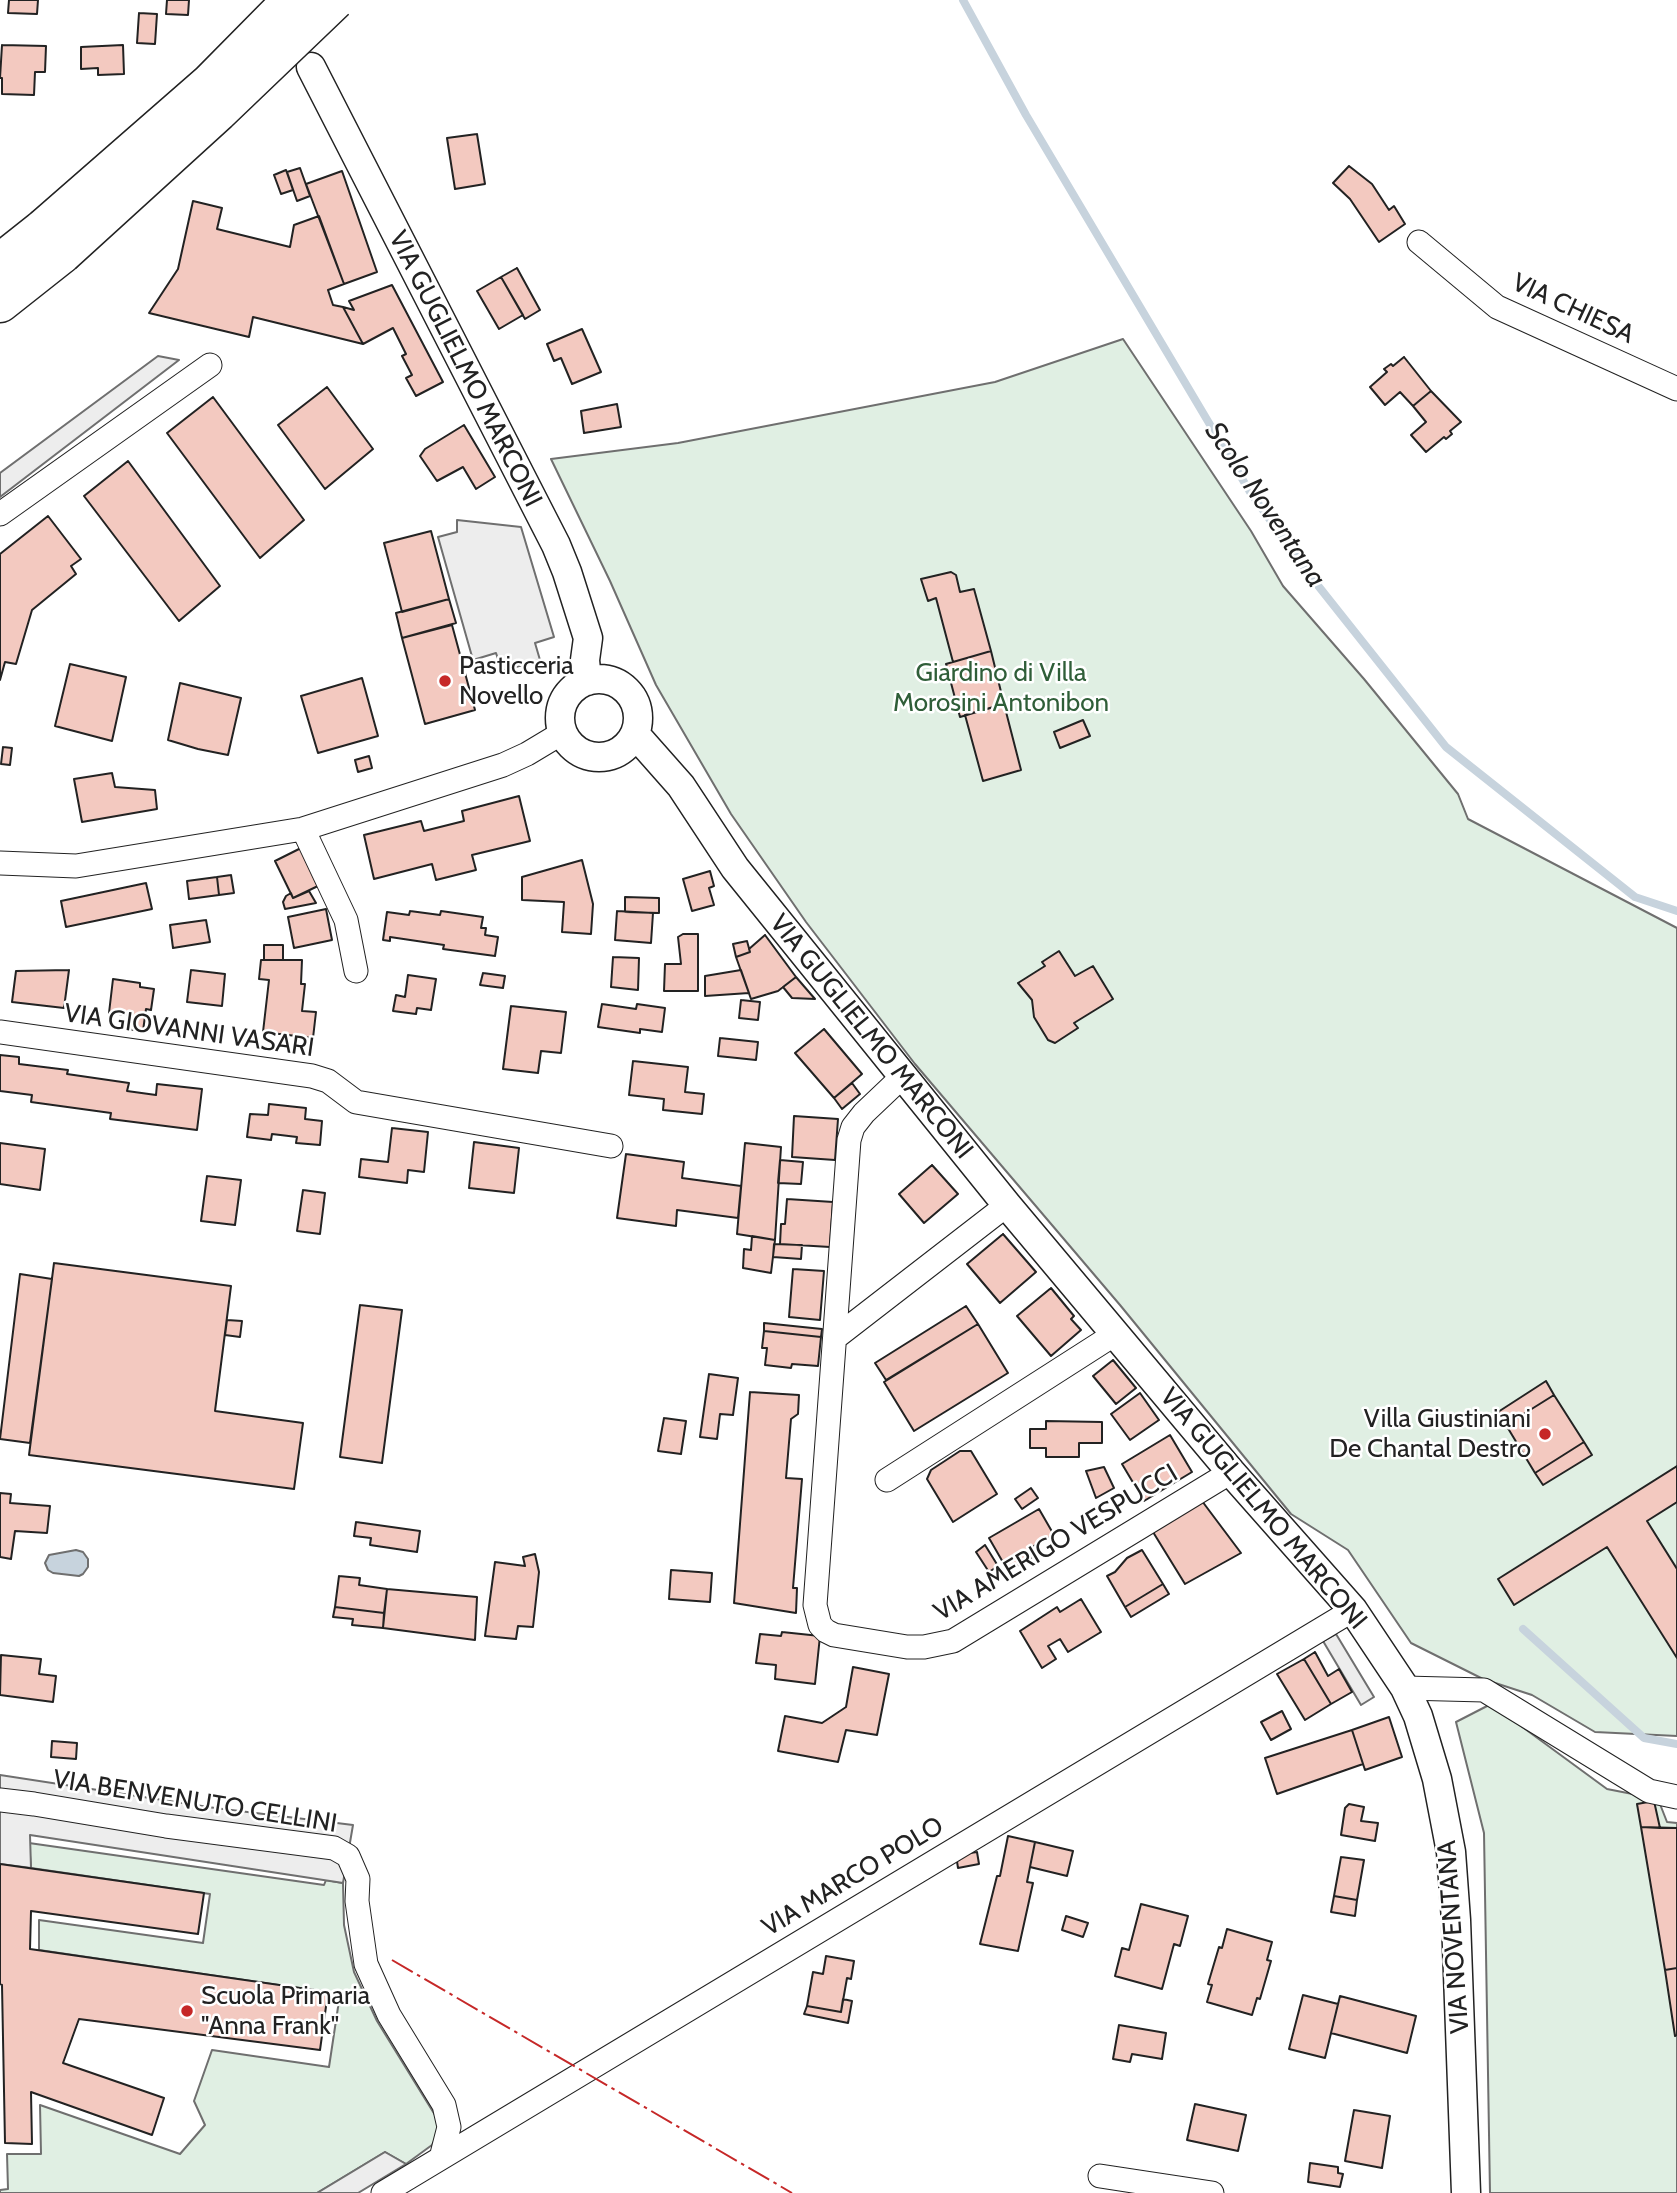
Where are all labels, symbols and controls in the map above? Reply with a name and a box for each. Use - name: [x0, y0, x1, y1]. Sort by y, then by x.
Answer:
- street label: VIA GUGLIELMO MARCONI: [382, 226, 548, 512]
- street label: VIA CHIESA: [1507, 267, 1639, 351]
- water label: Scolo Noventana: [1197, 416, 1333, 594]
- place label: Pasticceria Novello: [459, 650, 574, 712]
- park label: Giardino di Villa Morosini Antonibon: [893, 657, 1109, 718]
- marker: Pasticceria Novello: [437, 673, 453, 689]
- street label: VIA GUGLIELMO MARCONI: [763, 908, 979, 1166]
- street label: VIA GIOVANNI VASARI: [62, 998, 316, 1064]
- street label: VIA GUGLIELMO MARCONI: [1153, 1382, 1373, 1636]
- place label: Villa Giustiniani De Chantal Destro: [1329, 1403, 1531, 1464]
- marker: Villa Giustiniani De Chantal Destro: [1537, 1426, 1553, 1442]
- street label: VIA AMERIGO VESPUCCI: [928, 1458, 1184, 1628]
- street label: VIA BENVENUTO CELLINI: [51, 1764, 339, 1840]
- street label: VIA MARCO POLO: [757, 1811, 949, 1943]
- street label: VIA NOVENTANA: [1432, 1839, 1476, 2035]
- place label: Scuola Primaria "Anna Frank": [201, 1980, 370, 2042]
- marker: Scuola Primaria "Anna Frank": [179, 2003, 195, 2019]

